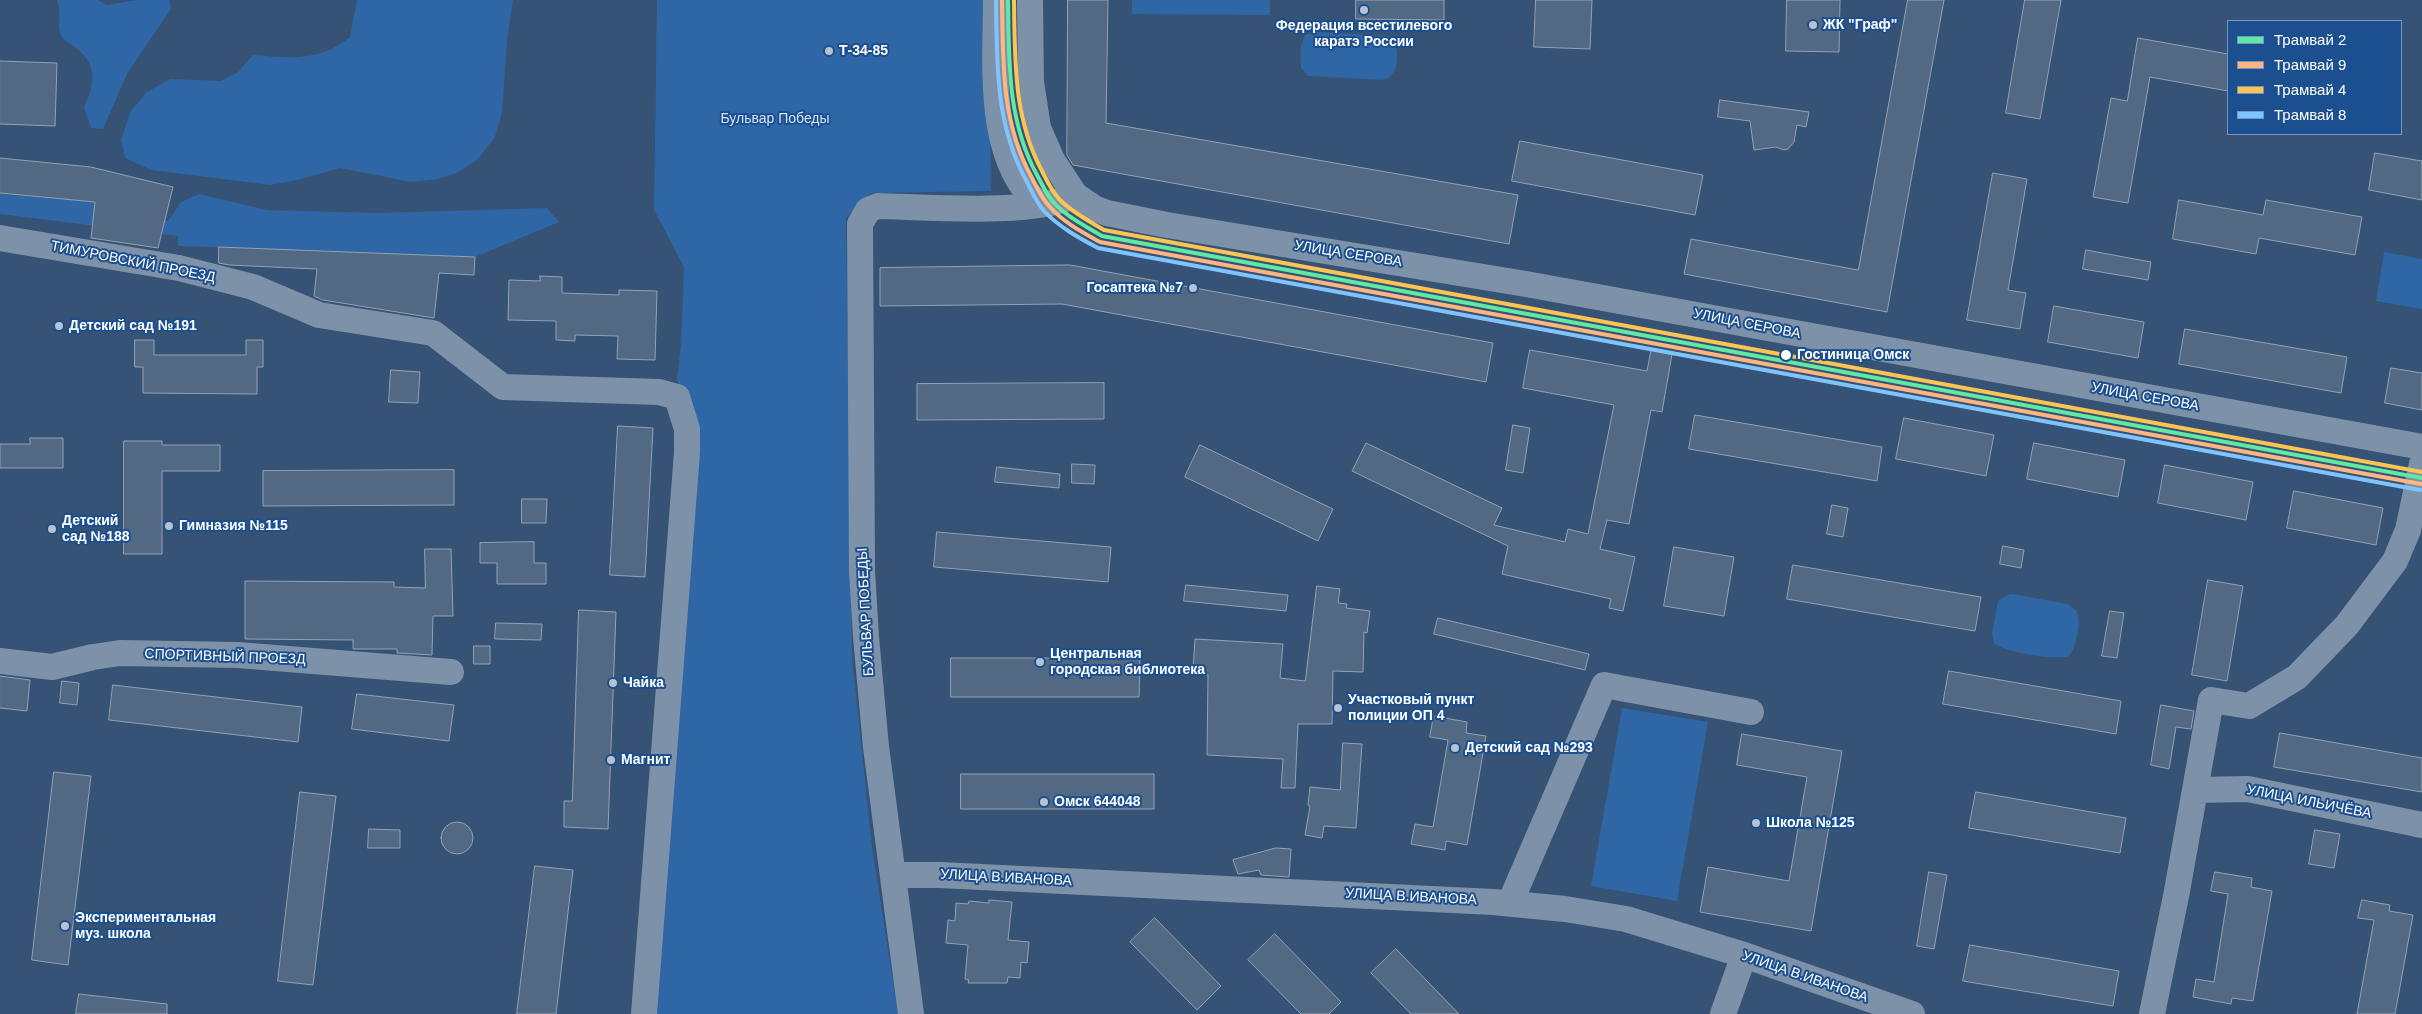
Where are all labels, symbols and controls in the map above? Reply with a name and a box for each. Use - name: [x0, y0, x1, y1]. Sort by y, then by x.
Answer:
- marker: Федерация всестилевого каратэ России: [1358, 4, 1370, 16]
- place label: ЖК "Граф": [1823, 17, 1897, 33]
- place label: Федерация всестилевого каратэ России: [1276, 18, 1452, 50]
- marker: ЖК "Граф": [1807, 19, 1819, 31]
- legend: [2227, 20, 2402, 135]
- text: Трамвай 2: [2274, 31, 2346, 48]
- place label: Т-34-85: [839, 43, 888, 59]
- marker: Т-34-85: [823, 45, 835, 57]
- text: Трамвай 9: [2274, 56, 2346, 73]
- text: Трамвай 4: [2274, 81, 2346, 98]
- text: Трамвай 8: [2274, 106, 2346, 123]
- park label: Бульвар Победы: [720, 111, 830, 127]
- street label: УЛИЦА СЕРОВА: [1293, 237, 1403, 271]
- street label: ТИМУРОВСКИЙ ПРОЕЗД: [49, 238, 217, 286]
- place label: Госаптека №7: [1086, 280, 1183, 296]
- marker: Госаптека №7: [1187, 282, 1199, 294]
- street label: УЛИЦА СЕРОВА: [1692, 305, 1802, 343]
- place label: Детский сад №191: [69, 318, 197, 334]
- marker: Детский сад №191: [53, 320, 65, 332]
- place label: Гостиница Омск: [1797, 347, 1909, 363]
- marker: Гостиница Омск: [1779, 348, 1793, 362]
- street label: УЛИЦА СЕРОВА: [2090, 379, 2200, 415]
- place label: Детский сад №188: [62, 513, 129, 546]
- place label: Гимназия №115: [179, 518, 288, 534]
- marker: Гимназия №115: [163, 520, 175, 532]
- marker: Детский сад №188: [46, 523, 58, 535]
- street label: БУЛЬВАР ПОБЕДЫ: [854, 547, 878, 677]
- street label: СПОРТИВНЫЙ ПРОЕЗД: [144, 646, 306, 668]
- place label: Центральная городская библиотека: [1050, 646, 1205, 679]
- marker: Центральная городская библиотека: [1034, 656, 1046, 668]
- place label: Чайка: [623, 675, 664, 691]
- marker: Чайка: [607, 677, 619, 689]
- place label: Участковый пункт полиции ОП 4: [1348, 692, 1474, 724]
- marker: Участковый пункт полиции ОП 4: [1332, 702, 1344, 714]
- place label: Детский сад №293: [1465, 740, 1593, 756]
- marker: Детский сад №293: [1449, 742, 1461, 754]
- place label: Магнит: [621, 752, 670, 768]
- marker: Магнит: [605, 754, 617, 766]
- street label: УЛИЦА ИЛЬИЧЁВА: [2245, 782, 2373, 822]
- place label: Омск 644048: [1054, 794, 1140, 810]
- marker: Омск 644048: [1038, 796, 1050, 808]
- place label: Школа №125: [1766, 815, 1855, 831]
- marker: Школа №125: [1750, 817, 1762, 829]
- street label: УЛИЦА В.ИВАНОВА: [940, 866, 1072, 890]
- street label: УЛИЦА В.ИВАНОВА: [1345, 885, 1477, 909]
- place label: Экспериментальная муз. школа: [75, 910, 216, 942]
- marker: Экспериментальная муз. школа: [59, 920, 71, 932]
- street label: УЛИЦА В.ИВАНОВА: [1740, 948, 1870, 1006]

